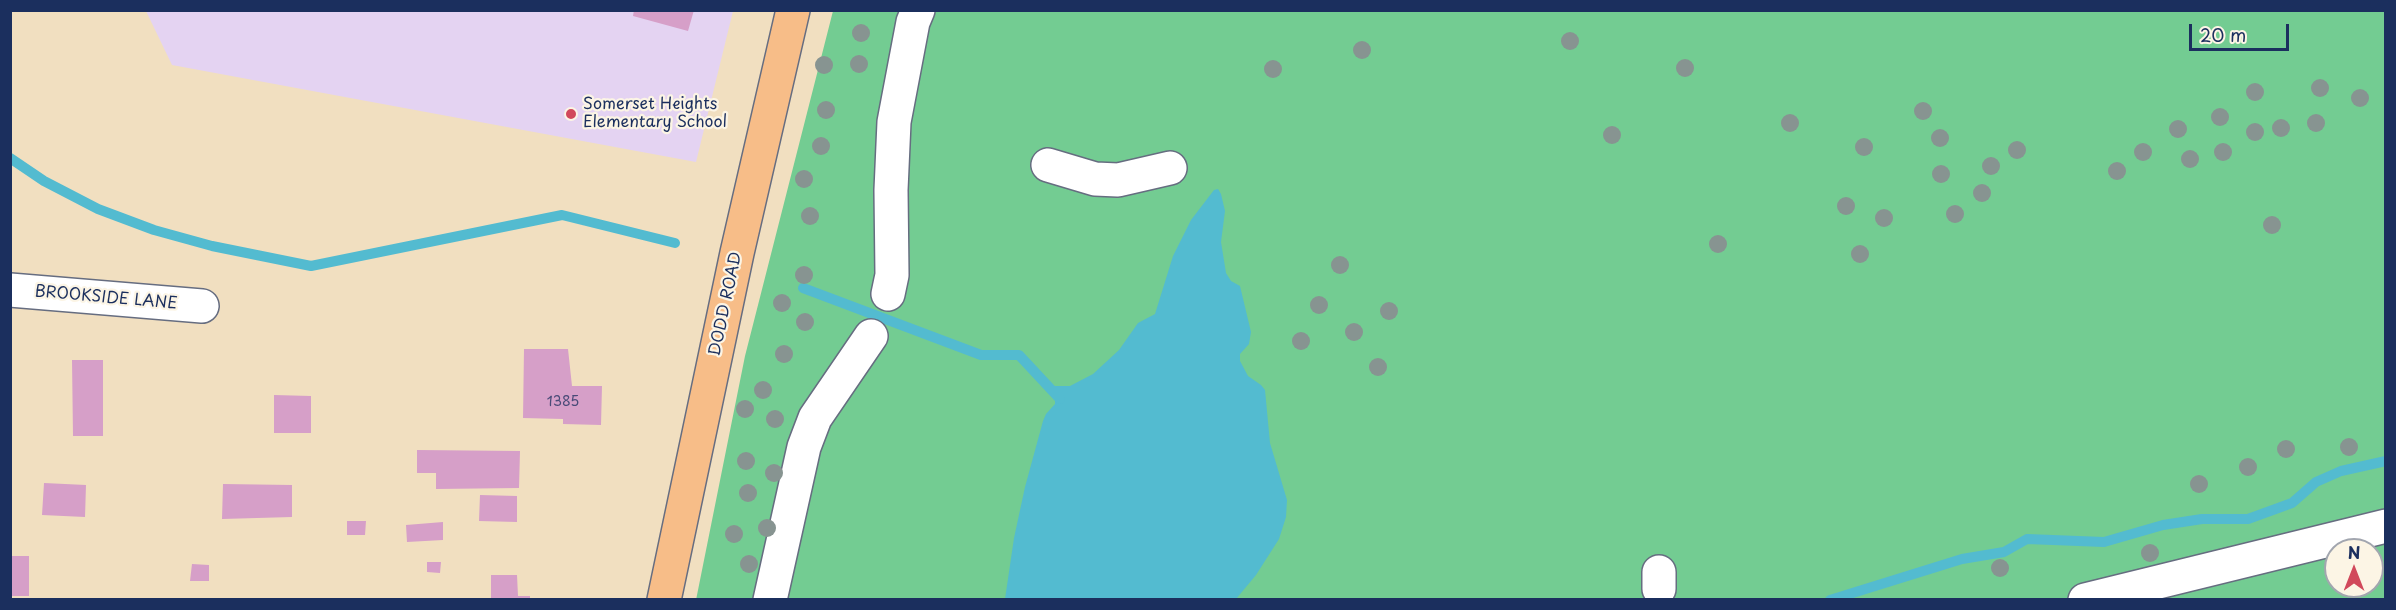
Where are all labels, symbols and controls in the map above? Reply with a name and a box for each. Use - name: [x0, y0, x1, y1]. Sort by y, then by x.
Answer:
- scale bar: [2192, 12, 2292, 50]
- text: 20 m: [2200, 21, 2246, 48]
- place label: Somerset Heights Elementary School: [583, 95, 727, 133]
- marker: Somerset Heights Elementary School: [564, 107, 578, 121]
- street label: DODD ROAD: [706, 250, 746, 358]
- street label: BROOKSIDE LANE: [34, 282, 178, 314]
- house number: 1385: [547, 394, 579, 410]
- north arrow: [2324, 538, 2384, 598]
- text: N: [2348, 540, 2360, 564]

